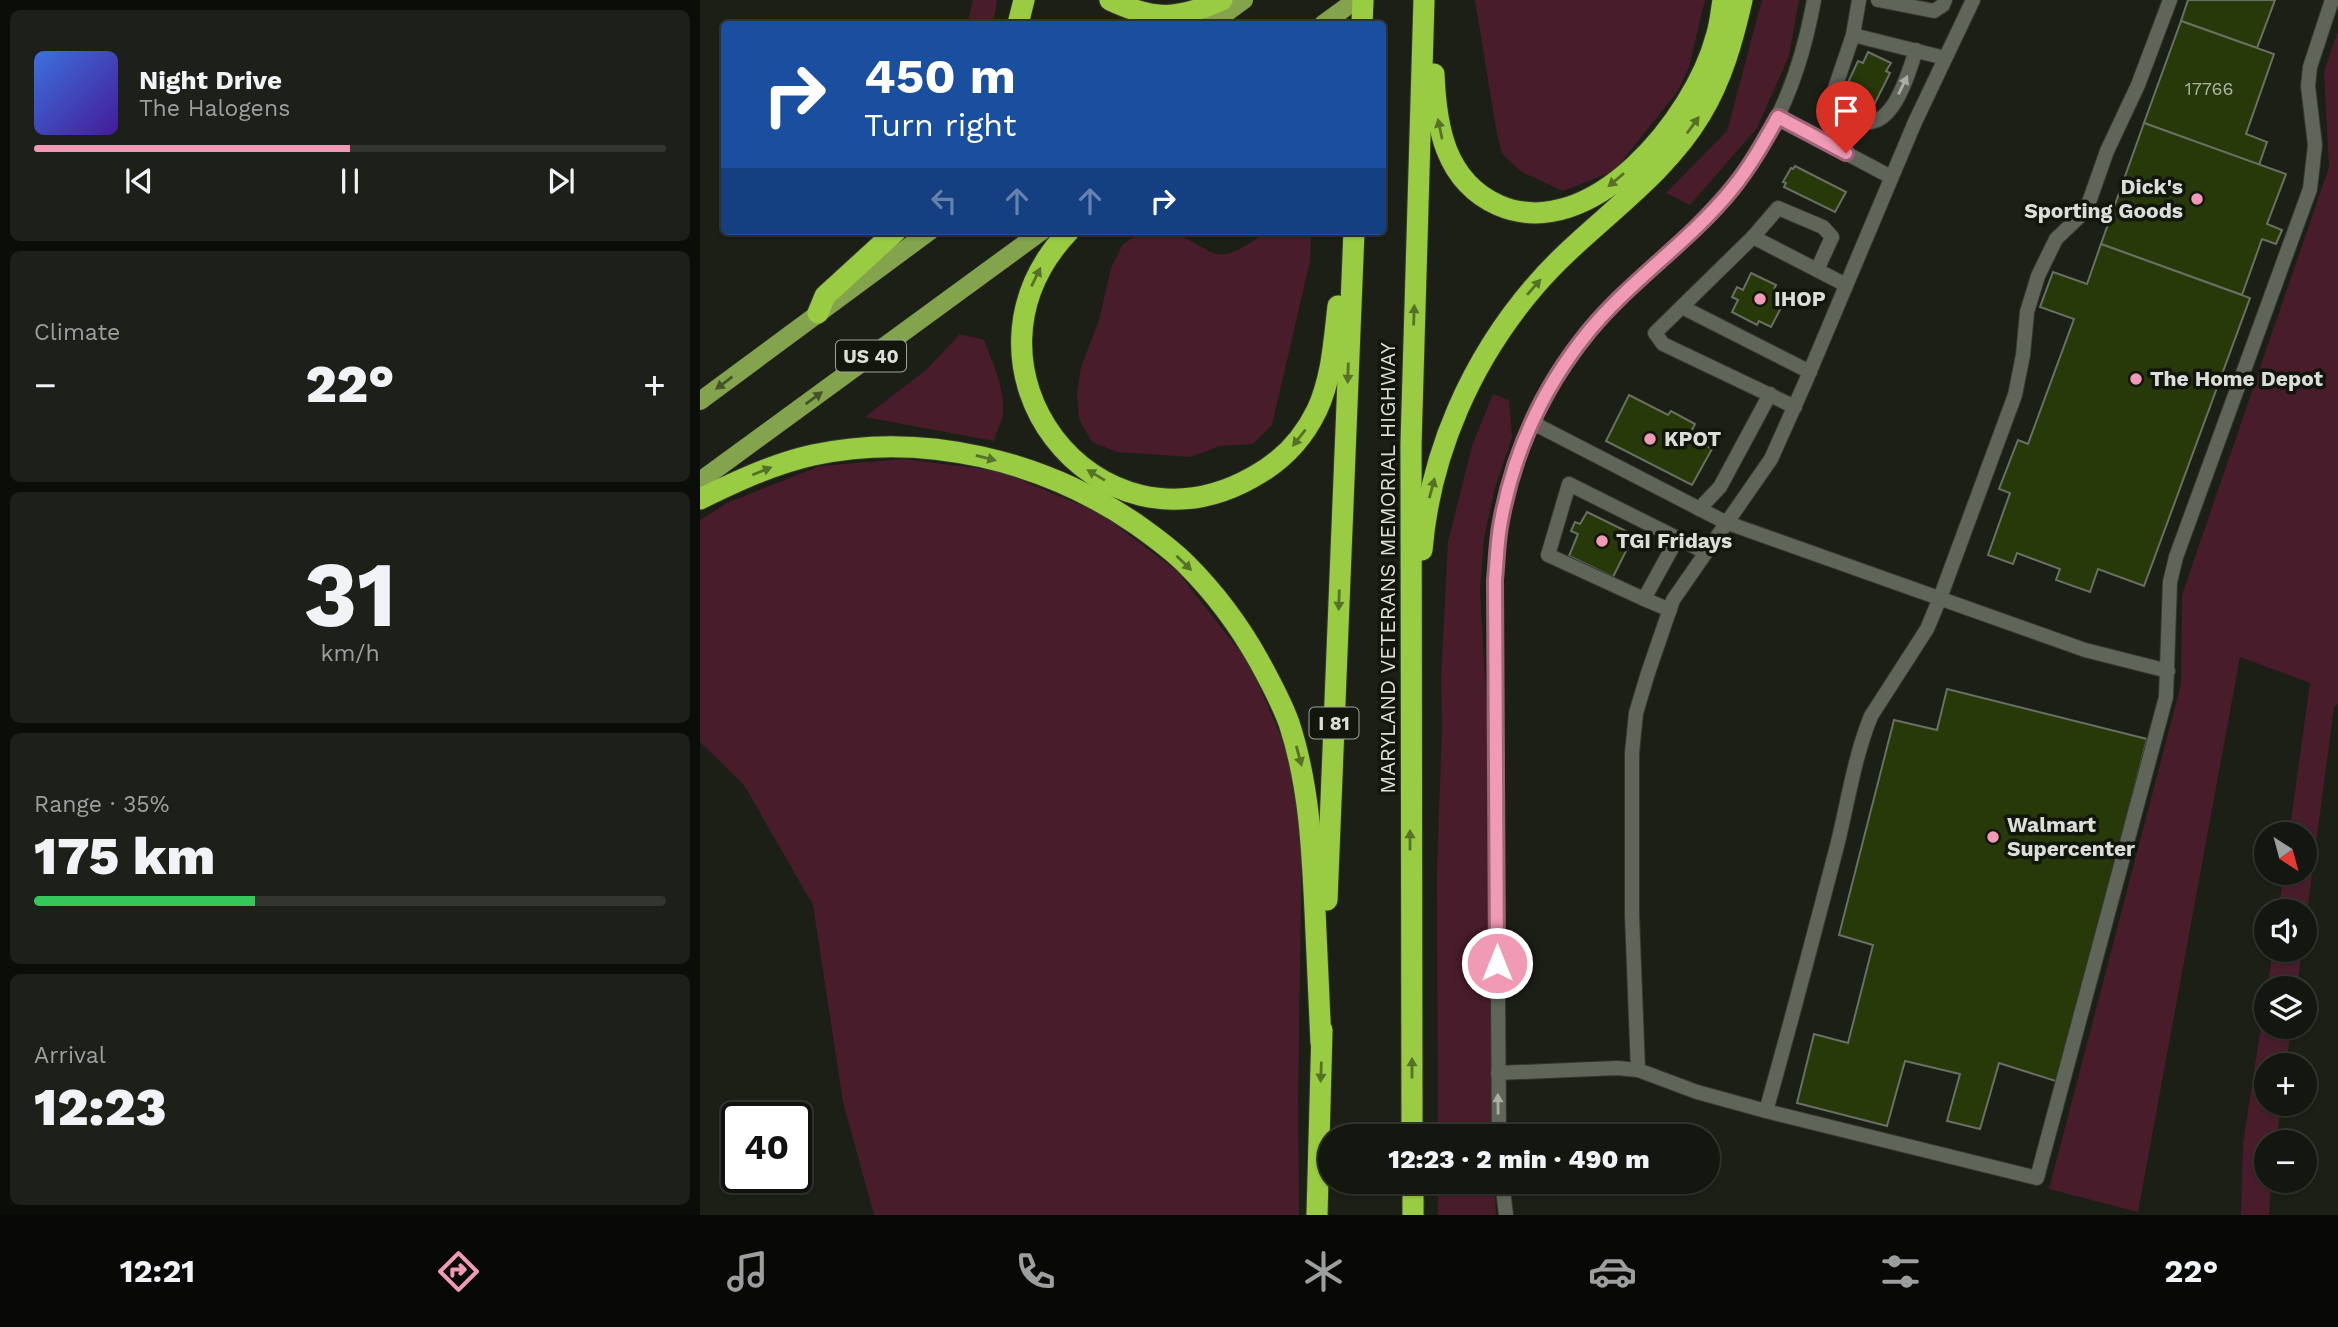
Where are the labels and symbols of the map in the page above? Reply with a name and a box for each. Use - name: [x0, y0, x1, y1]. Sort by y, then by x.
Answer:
- one-way arrow: [1897, 75, 1909, 95]
- house number: 17766: [2185, 78, 2233, 99]
- pin: [1816, 81, 1876, 153]
- one-way arrow: [1686, 116, 1700, 134]
- one-way arrow: [1435, 118, 1446, 140]
- one-way arrow: [1607, 172, 1624, 187]
- place label: Dick's Sporting Goods: [2024, 174, 2183, 223]
- marker: Dick's Sporting Goods: [2189, 191, 2205, 207]
- one-way arrow: [1031, 267, 1042, 287]
- one-way arrow: [1526, 279, 1541, 296]
- place label: IHOP: [1774, 286, 1826, 311]
- marker: IHOP: [1752, 291, 1768, 307]
- one-way arrow: [1409, 304, 1420, 326]
- road number: US 40: [836, 340, 906, 372]
- street label: MARYLAND VETERANS MEMORIAL HIGHWAY: [1375, 342, 1400, 794]
- one-way arrow: [1342, 362, 1353, 384]
- place label: The Home Depot: [2150, 366, 2323, 391]
- marker: The Home Depot: [2128, 371, 2144, 387]
- one-way arrow: [715, 376, 733, 390]
- one-way arrow: [805, 391, 823, 405]
- place label: KPOT: [1664, 426, 1721, 451]
- one-way arrow: [1291, 428, 1306, 446]
- marker: KPOT: [1642, 431, 1658, 447]
- one-way arrow: [975, 453, 997, 464]
- one-way arrow: [751, 465, 772, 476]
- one-way arrow: [1086, 469, 1105, 481]
- one-way arrow: [1427, 477, 1438, 499]
- place label: TGI Fridays: [1616, 528, 1732, 553]
- marker: TGI Fridays: [1594, 533, 1610, 549]
- one-way arrow: [1176, 555, 1193, 571]
- one-way arrow: [1333, 589, 1344, 611]
- road number: I 81: [1310, 708, 1358, 738]
- one-way arrow: [1294, 746, 1305, 768]
- place label: Walmart Supercenter: [2007, 812, 2135, 861]
- north arrow: [2254, 822, 2317, 886]
- one-way arrow: [1405, 829, 1416, 851]
- marker: Walmart Supercenter: [1985, 829, 2001, 845]
- position arrow: [1460, 926, 1534, 1000]
- one-way arrow: [1406, 1056, 1418, 1078]
- one-way arrow: [1315, 1061, 1326, 1083]
- one-way arrow: [1493, 1093, 1504, 1115]
- speed limit sign: 40: [721, 1102, 812, 1193]

